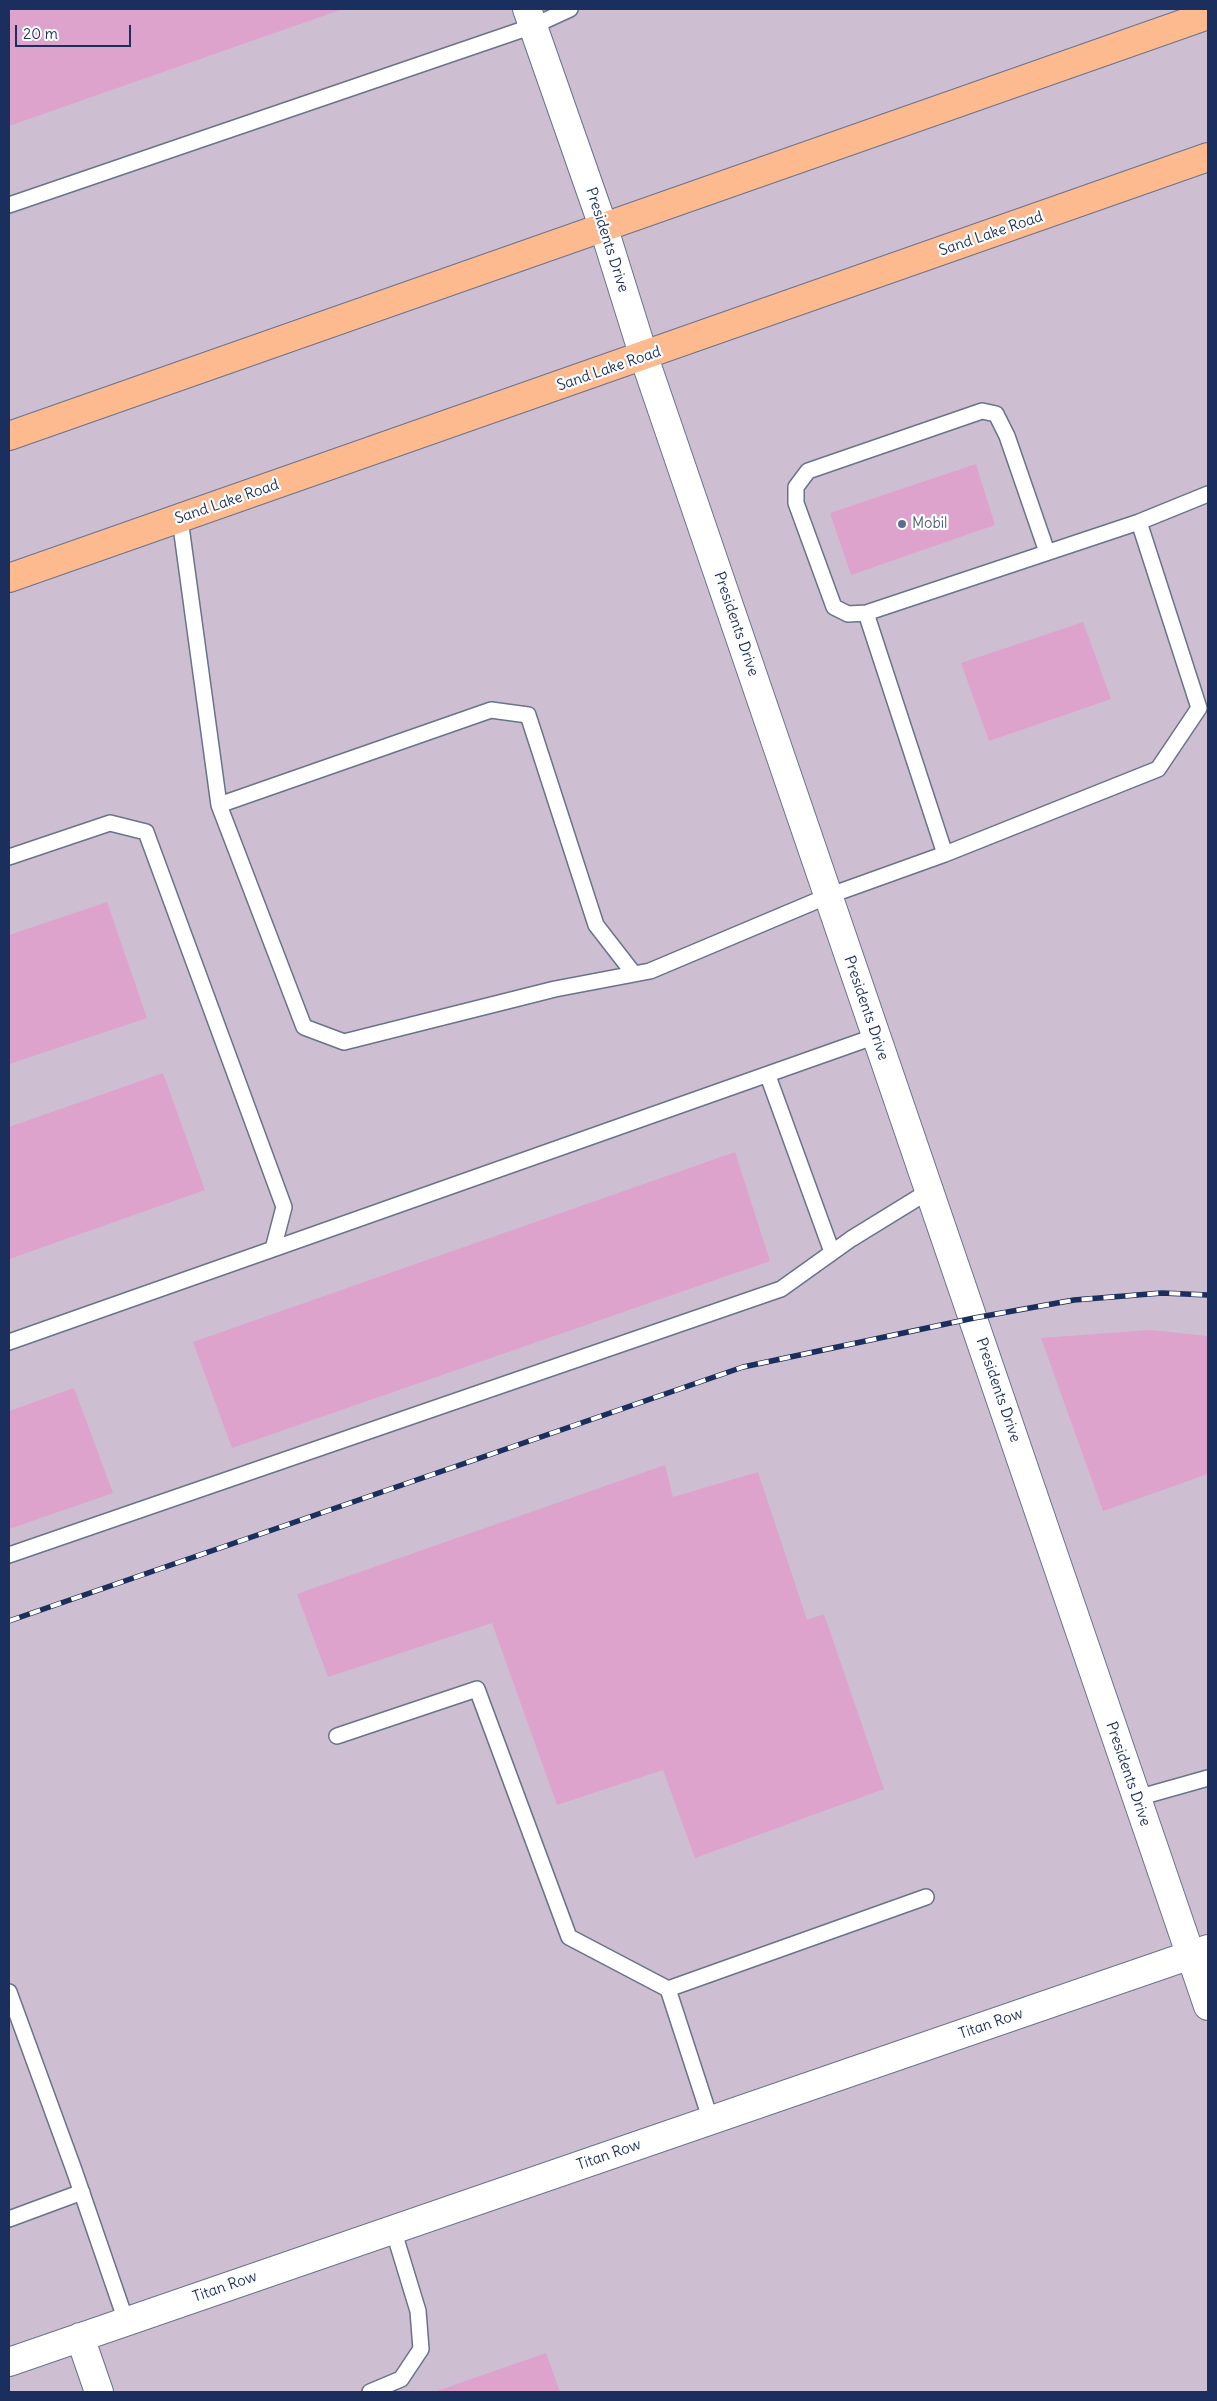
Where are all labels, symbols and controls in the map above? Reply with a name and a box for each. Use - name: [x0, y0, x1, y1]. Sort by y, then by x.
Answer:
- scale bar: [18, 15, 134, 47]
- text: 20 m: [23, 24, 58, 43]
- street label: Presidents Drive: [582, 185, 632, 295]
- street label: Sand Lake Road: [937, 208, 1045, 260]
- street label: Sand Lake Road: [555, 343, 663, 395]
- street label: Sand Lake Road: [173, 476, 281, 528]
- place label: Mobil: [912, 515, 947, 533]
- marker: Mobil: [896, 518, 908, 530]
- street label: Presidents Drive: [710, 569, 762, 679]
- street label: Presidents Drive: [840, 953, 892, 1063]
- street label: Presidents Drive: [972, 1335, 1024, 1445]
- street label: Presidents Drive: [1102, 1719, 1154, 1829]
- street label: Titan Row: [957, 2005, 1025, 2043]
- street label: Titan Row: [575, 2136, 643, 2174]
- street label: Titan Row: [191, 2268, 259, 2306]

